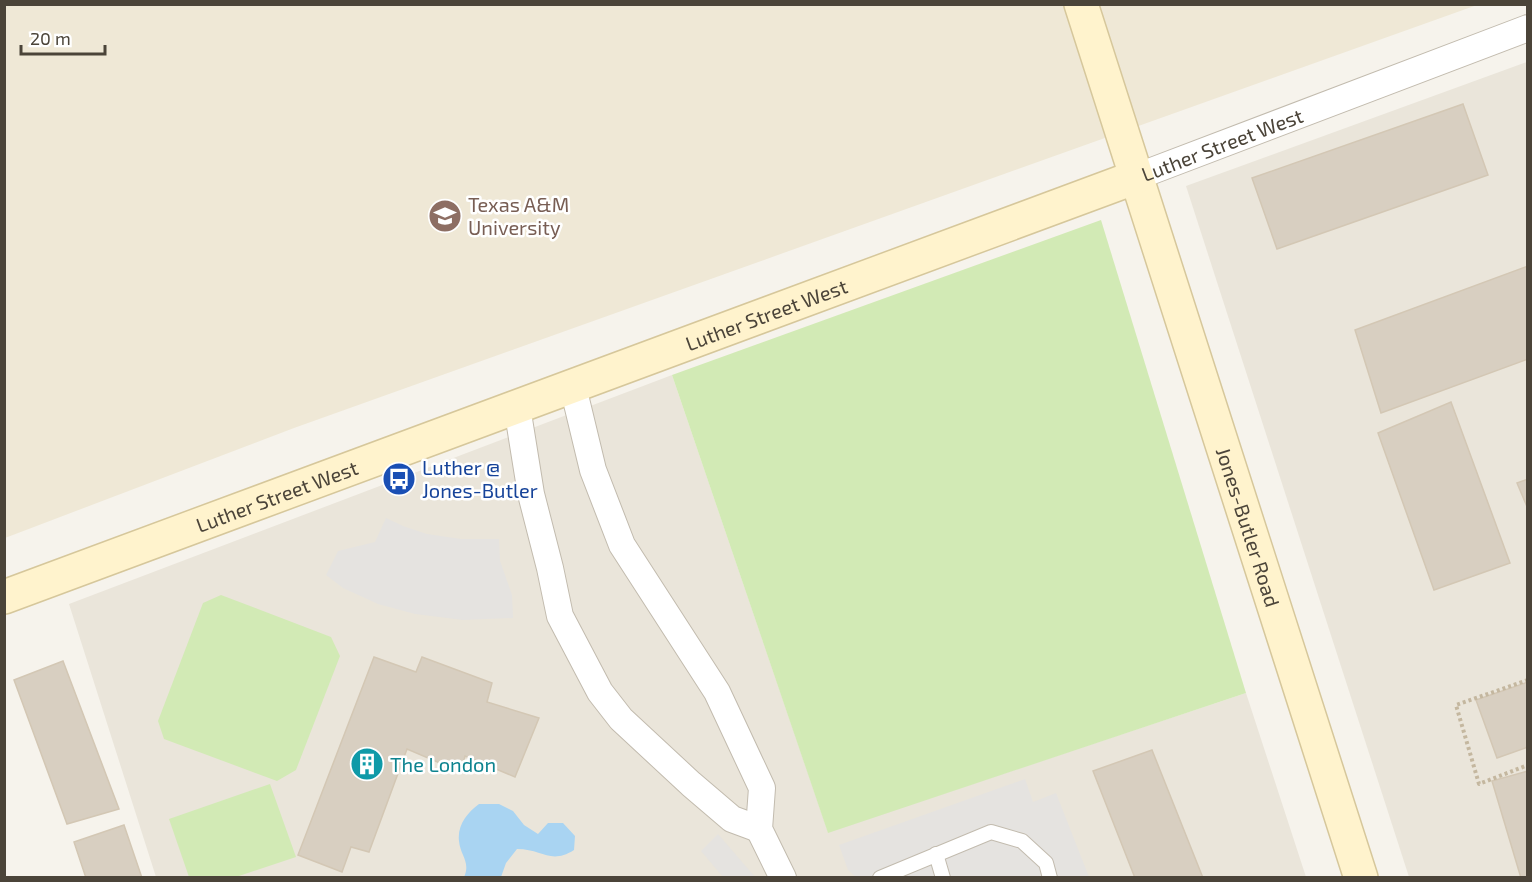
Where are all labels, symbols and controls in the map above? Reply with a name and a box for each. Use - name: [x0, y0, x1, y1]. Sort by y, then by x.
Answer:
- scale bar: [21, 18, 105, 56]
- text: 20 m: [30, 27, 71, 49]
- street label: Luther Street West: [1138, 103, 1306, 186]
- place label: Texas A&M University: [468, 192, 569, 239]
- school or university icon: Texas A&M University: [427, 198, 463, 234]
- street label: Luther Street West: [682, 273, 851, 355]
- street label: Jones-Butler Road: [1212, 444, 1285, 610]
- street label: Luther Street West: [193, 455, 361, 537]
- place label: Luther @ Jones-Butler: [422, 455, 538, 502]
- bus stop icon: Luther @ Jones-Butler: [381, 461, 417, 497]
- building icon: The London: [349, 746, 385, 782]
- place label: The London: [390, 752, 496, 776]

